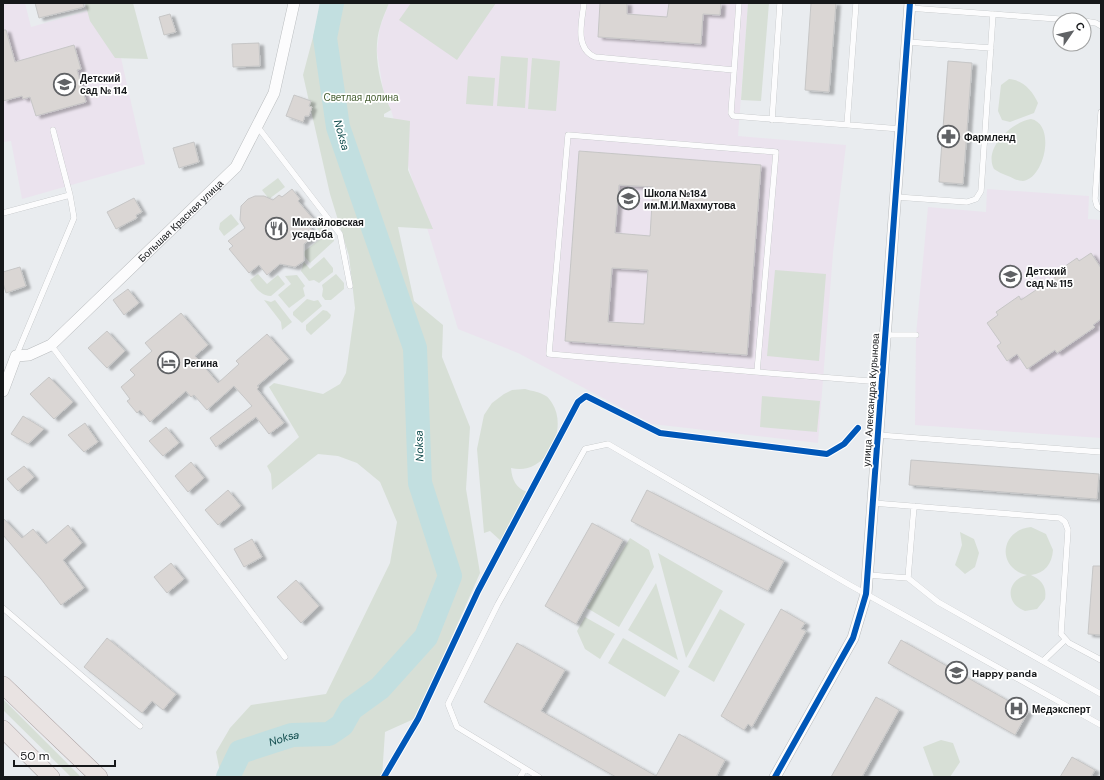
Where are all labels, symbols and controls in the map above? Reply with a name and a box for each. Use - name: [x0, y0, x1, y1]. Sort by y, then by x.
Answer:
- north arrow: [1052, 12, 1092, 52]
- text: С: [1072, 19, 1088, 34]
- school or university icon: Детский сад № 114: [52, 71, 78, 97]
- place label: Детский сад № 114: [80, 72, 128, 97]
- park label: Светлая долина: [323, 91, 399, 104]
- water label: Noksa: [331, 118, 353, 152]
- pharmacy icon: Фармленд: [935, 124, 961, 150]
- place label: Фармленд: [964, 131, 1016, 144]
- street label: Большая Красная улица: [135, 176, 226, 265]
- school or university icon: Школа №184 им.М.И.Махмутова: [616, 186, 642, 212]
- place label: Школа №184 им.М.И.Махмутова: [644, 187, 736, 212]
- restaurant icon: Михайловская усадьба: [263, 215, 289, 241]
- place label: Михайловская усадьба: [292, 216, 364, 241]
- school or university icon: Детский сад № 115: [998, 264, 1024, 290]
- place label: Детский сад № 115: [1026, 265, 1073, 290]
- street label: улица Александра Курынова: [860, 332, 882, 467]
- hotel icon: Регина: [156, 350, 182, 376]
- place label: Регина: [184, 357, 218, 370]
- water label: Noksa: [411, 430, 427, 462]
- school or university icon: Happy panda: [943, 660, 969, 686]
- place label: Happy panda: [972, 667, 1037, 680]
- hospital icon: Медэксперт: [1004, 696, 1030, 722]
- place label: Медэксперт: [1032, 703, 1091, 716]
- water label: Noksa: [267, 728, 299, 749]
- scale bar: [14, 742, 115, 768]
- text: 50 m: [20, 748, 49, 764]

